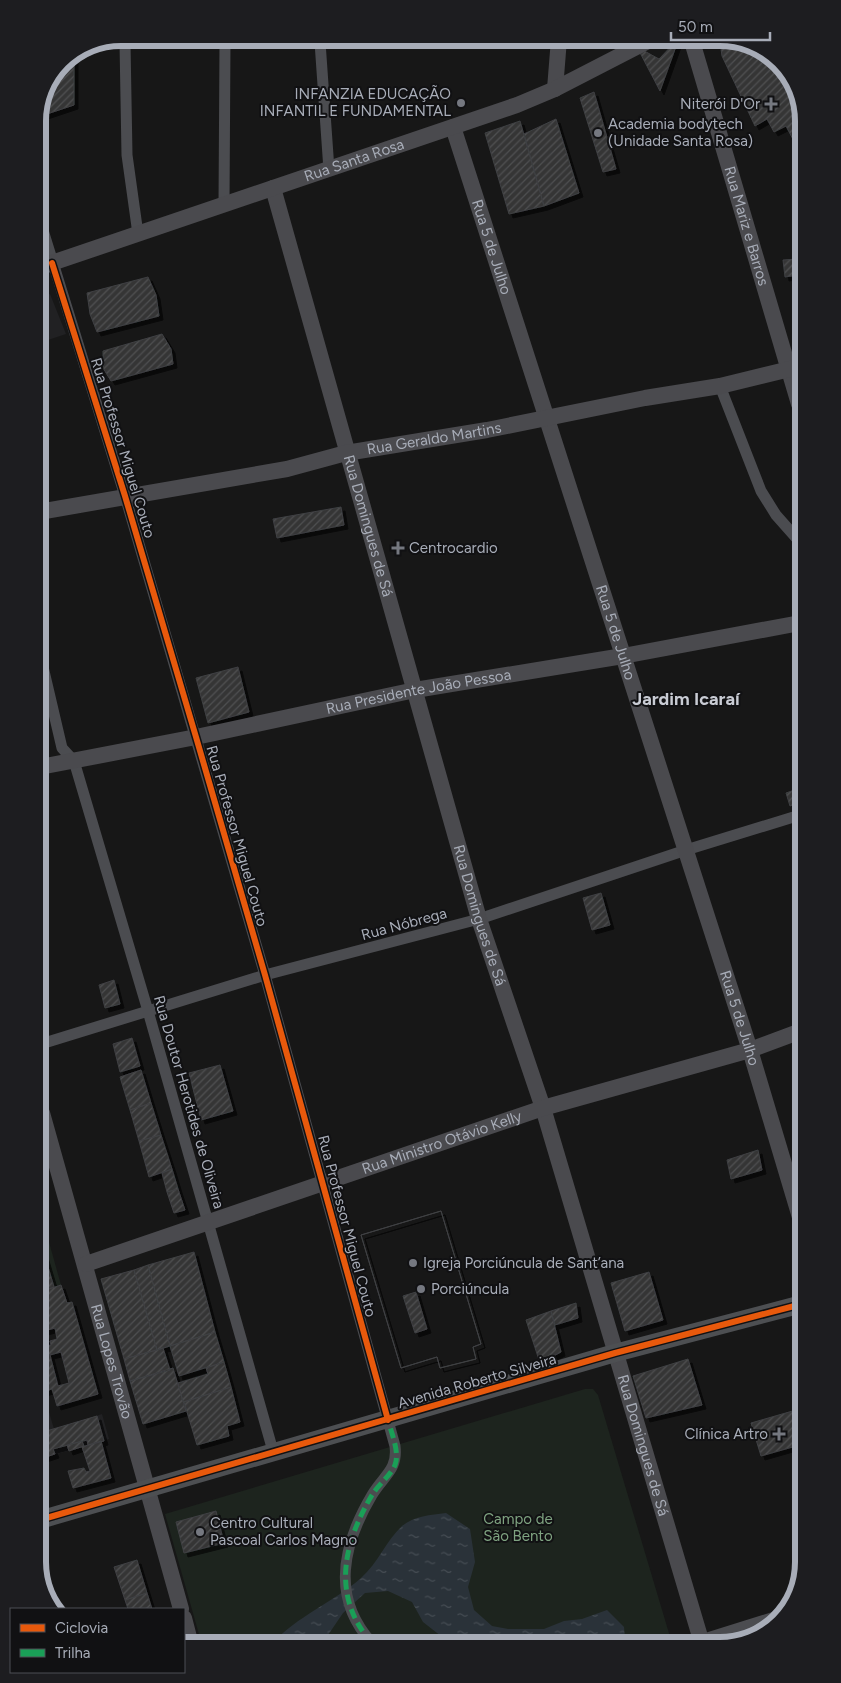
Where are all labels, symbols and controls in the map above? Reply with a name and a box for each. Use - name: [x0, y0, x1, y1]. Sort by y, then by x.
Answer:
- scale bar: [671, 10, 770, 42]
- text: 50 m: [678, 18, 713, 36]
- place label: INFANZIA EDUCAÇÃO INFANTIL E FUNDAMENTAL: [260, 85, 451, 120]
- place label: Niterói D'Or: [680, 95, 760, 113]
- marker: INFANZIA EDUCAÇÃO INFANTIL E FUNDAMENTAL: [455, 97, 467, 109]
- marker: Niterói D'Or: [764, 97, 778, 111]
- place label: Academia bodytech (Unidade Santa Rosa): [608, 115, 753, 150]
- marker: Academia bodytech (Unidade Santa Rosa): [592, 127, 604, 139]
- street label: Rua Santa Rosa: [302, 135, 406, 186]
- street label: Rua Mariz e Barros: [720, 164, 773, 288]
- street label: Rua 5 de Julho: [468, 197, 515, 297]
- street label: Rua Professor Miguel Couto: [87, 356, 159, 541]
- street label: Rua Geraldo Martins: [365, 418, 503, 458]
- street label: Rua Domingues de Sá: [340, 453, 397, 599]
- place label: Centrocardio: [409, 539, 498, 557]
- marker: Centrocardio: [391, 541, 405, 555]
- street label: Rua 5 de Julho: [592, 583, 639, 683]
- street label: Rua Presidente João Pessoa: [324, 665, 512, 718]
- district label: Jardim Icaraí: [632, 688, 741, 710]
- street label: Rua Professor Miguel Couto: [203, 743, 272, 929]
- street label: Rua Domingues de Sá: [450, 843, 510, 988]
- street label: Rua Nóbrega: [359, 904, 449, 944]
- street label: Rua 5 de Julho: [716, 968, 763, 1068]
- street label: Rua Doutor Herotides de Oliveira: [150, 993, 228, 1211]
- street label: Rua Ministro Otávio Kelly: [360, 1107, 524, 1178]
- street label: Rua Professor Miguel Couto: [314, 1133, 380, 1319]
- place label: Igreja Porciúncula de Sant’ana: [423, 1254, 624, 1272]
- marker: Igreja Porciúncula de Sant’ana: [407, 1257, 419, 1269]
- place label: Porciúncula: [431, 1280, 509, 1298]
- marker: Porciúncula: [415, 1283, 427, 1295]
- street label: Rua Lopes Trovão: [87, 1302, 136, 1421]
- street label: Avenida Roberto Silveira: [396, 1350, 558, 1412]
- street label: Rua Domingues de Sá: [614, 1373, 673, 1518]
- place label: Clínica Artro: [684, 1425, 768, 1443]
- marker: Clínica Artro: [772, 1427, 786, 1441]
- park label: Campo de São Bento: [483, 1510, 553, 1545]
- place label: Centro Cultural Pascoal Carlos Magno: [210, 1514, 357, 1549]
- marker: Centro Cultural Pascoal Carlos Magno: [194, 1526, 206, 1538]
- legend: [10, 1608, 185, 1673]
- text: Ciclovia: [55, 1619, 108, 1637]
- text: Trilha: [55, 1644, 90, 1662]

